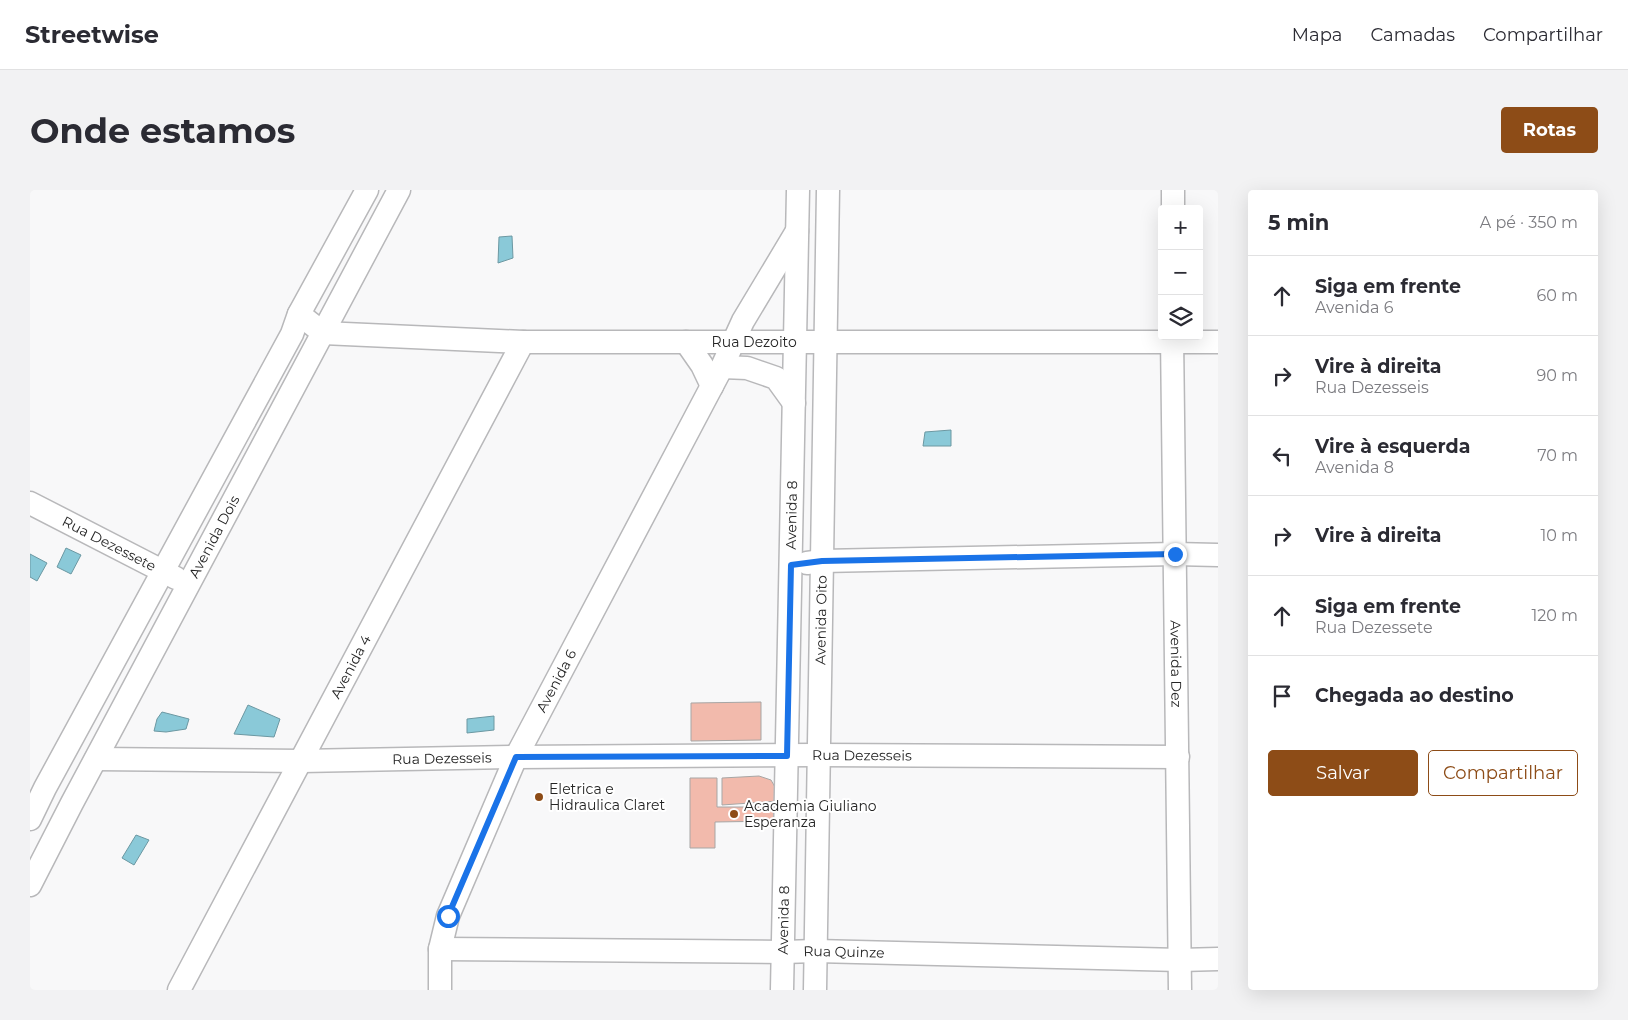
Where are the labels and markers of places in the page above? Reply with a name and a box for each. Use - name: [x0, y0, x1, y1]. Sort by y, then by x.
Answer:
- place label: Eletrica e Hidraulica Claret: [549, 780, 666, 814]
- marker: Eletrica e Hidraulica Claret: [533, 791, 545, 803]
- place label: Academia Giuliano Esperanza: [744, 797, 877, 831]
- marker: Academia Giuliano Esperanza: [728, 808, 740, 820]

